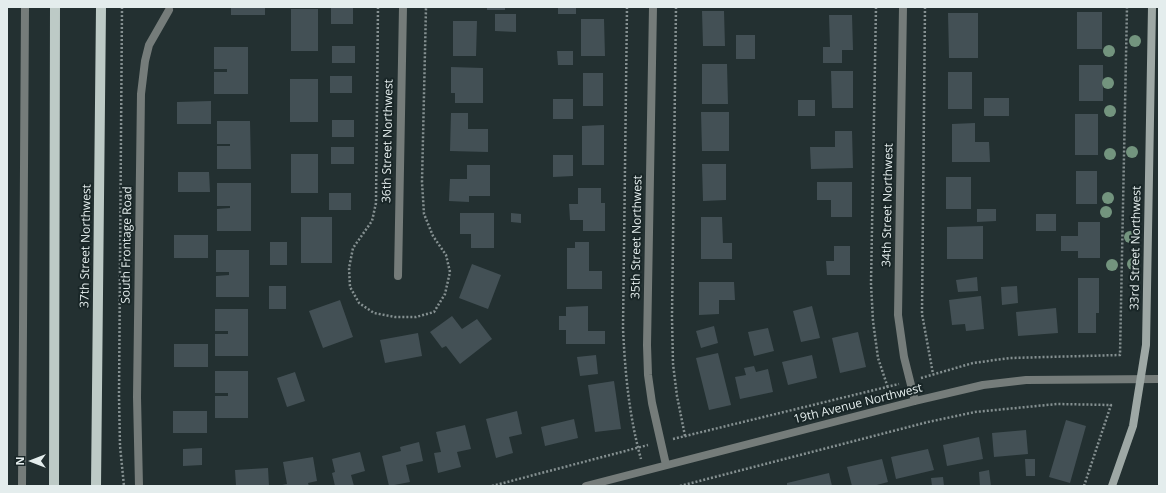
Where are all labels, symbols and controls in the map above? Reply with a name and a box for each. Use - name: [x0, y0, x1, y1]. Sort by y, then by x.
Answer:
- street label: 36th Street Northwest: [380, 79, 396, 203]
- street label: 34th Street Northwest: [880, 143, 896, 267]
- street label: 35th Street Northwest: [629, 175, 645, 299]
- street label: 37th Street Northwest: [78, 184, 94, 308]
- street label: South Frontage Road: [119, 186, 135, 304]
- street label: 33rd Street Northwest: [1128, 186, 1144, 310]
- street label: 19th Avenue Northwest: [792, 381, 924, 427]
- north arrow: [12, 441, 52, 481]
- text: N: [12, 457, 27, 465]

